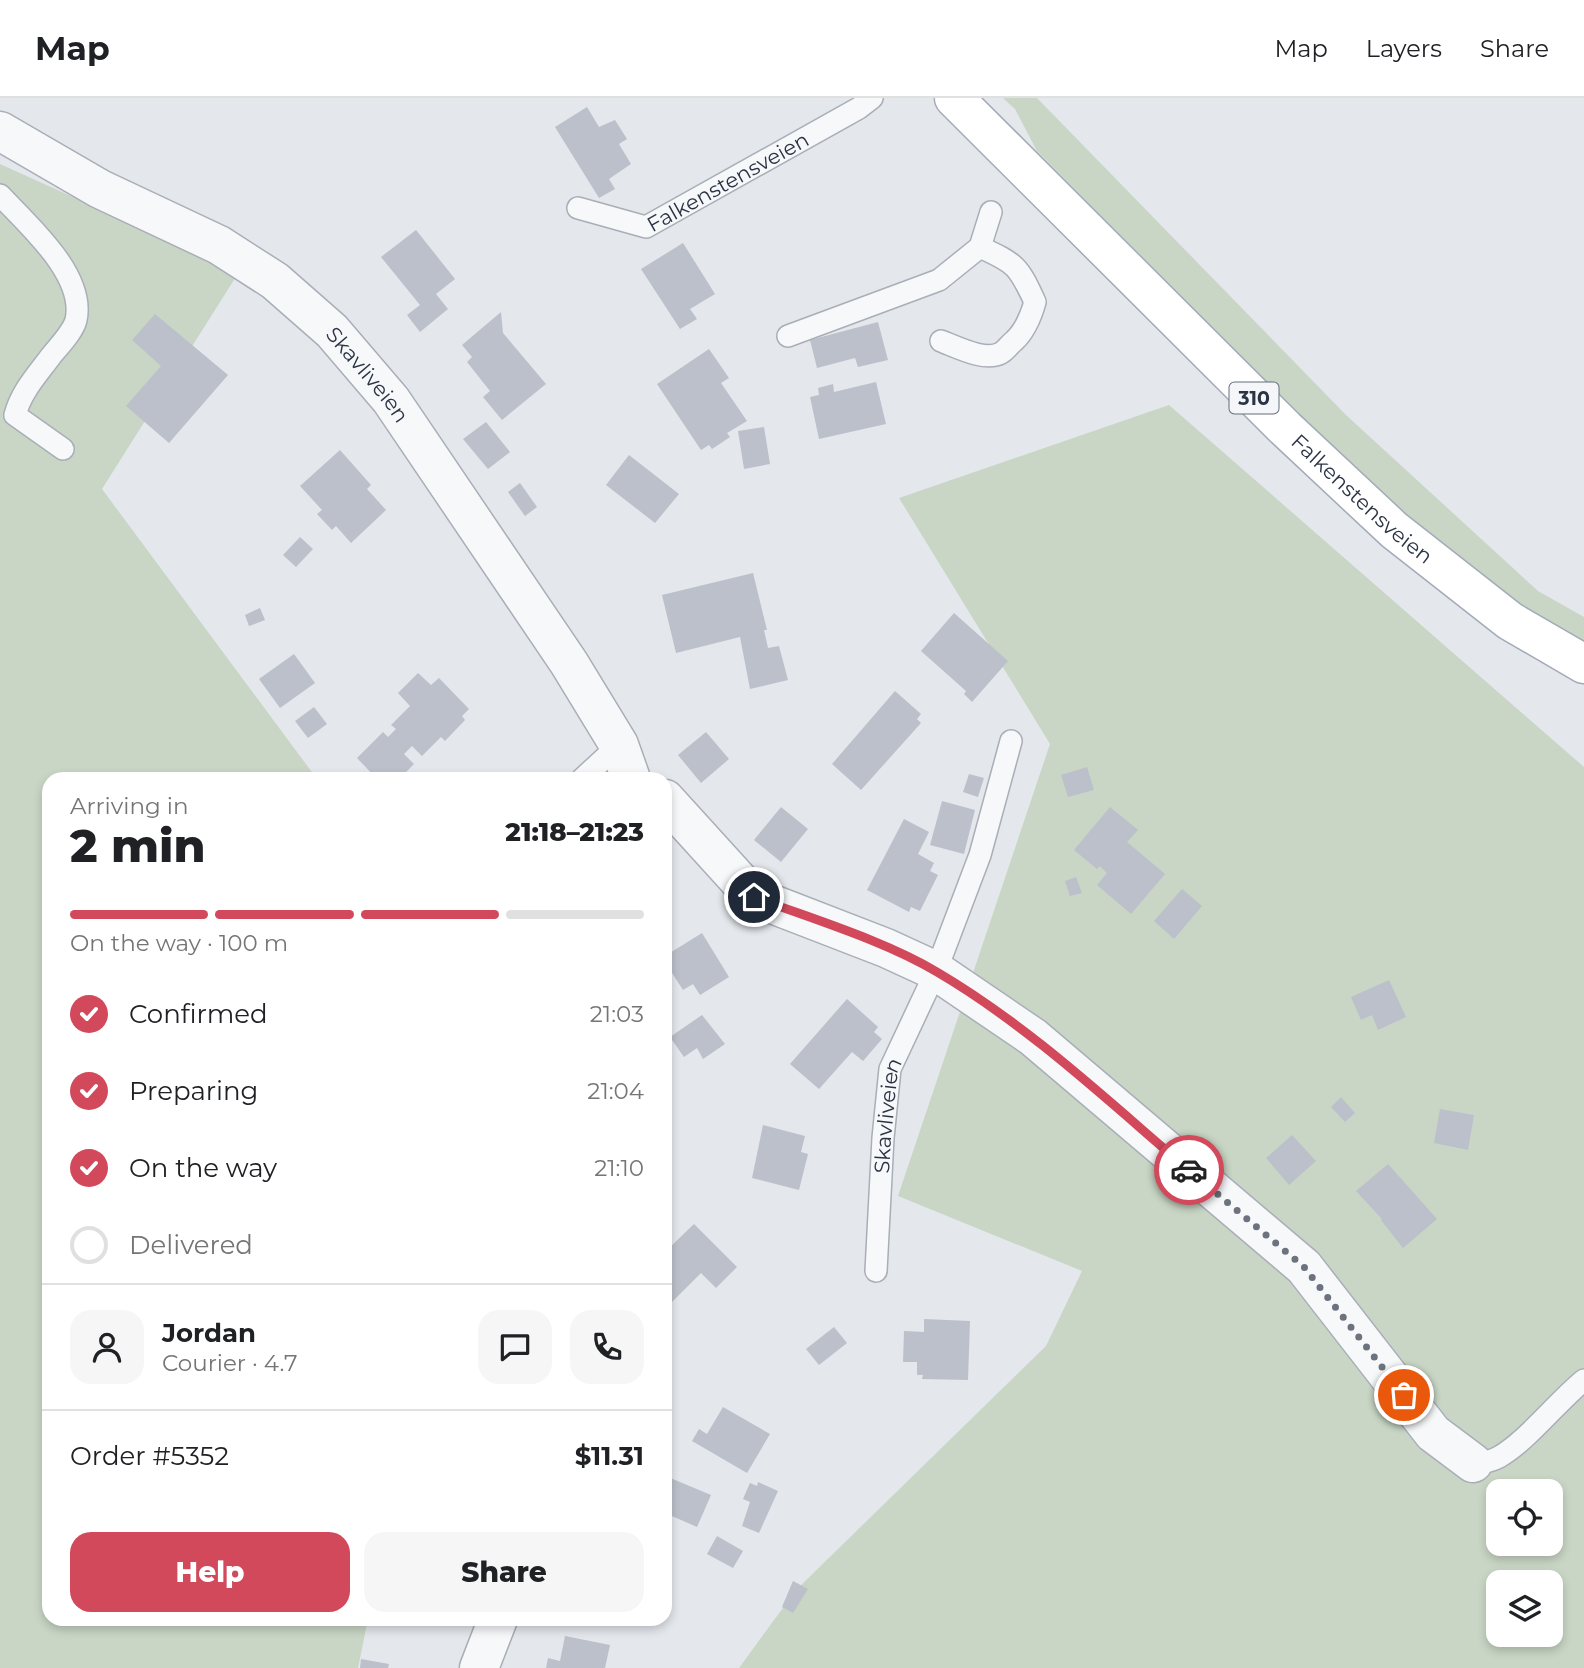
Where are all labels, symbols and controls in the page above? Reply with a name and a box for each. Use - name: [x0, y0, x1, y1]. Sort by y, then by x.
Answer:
- text: Map: [35, 28, 110, 68]
- text: Map: [1274, 34, 1328, 63]
- text: Layers: [1366, 34, 1442, 63]
- text: Share: [1480, 34, 1549, 63]
- street label: Falkenstensveien: [642, 126, 813, 237]
- street label: Skavliveien: [321, 322, 415, 427]
- road number: 310: [1230, 382, 1278, 414]
- street label: Falkenstensveien: [1287, 428, 1438, 568]
- text: Arriving in: [70, 792, 189, 820]
- text: 21:18–21:23: [505, 816, 644, 848]
- text: 2 min: [70, 817, 205, 874]
- pin: [724, 867, 784, 927]
- icon: home: [735, 878, 773, 916]
- text: On the way · 100 m: [70, 929, 288, 957]
- icon: check: [70, 995, 108, 1033]
- text: Confirmed: [129, 998, 268, 1030]
- text: 21:03: [590, 1000, 644, 1028]
- street label: Skavliveien: [869, 1053, 906, 1174]
- icon: check: [70, 1072, 108, 1110]
- text: Preparing: [129, 1075, 258, 1107]
- text: 21:04: [587, 1077, 644, 1105]
- courier: [1154, 1135, 1224, 1205]
- icon: check: [70, 1149, 108, 1187]
- icon: car: [1170, 1151, 1208, 1189]
- text: On the way: [129, 1152, 277, 1184]
- text: 21:10: [594, 1154, 644, 1182]
- text: Delivered: [129, 1229, 253, 1261]
- button: person: [70, 1310, 144, 1384]
- button: chat: [478, 1310, 552, 1384]
- button: phone: [570, 1310, 644, 1384]
- text: Jordan: [162, 1317, 256, 1349]
- text: Courier · 4.7: [162, 1349, 298, 1377]
- pin: [1374, 1365, 1434, 1425]
- icon: bag: [1385, 1376, 1423, 1414]
- text: Order #5352: [70, 1440, 229, 1472]
- text: $11.31: [575, 1440, 644, 1472]
- map controls: [1486, 1479, 1563, 1647]
- button: locate: [1486, 1479, 1563, 1556]
- button: Help: [70, 1532, 350, 1612]
- button: Share: [364, 1532, 644, 1612]
- button: layers: [1486, 1570, 1563, 1647]

